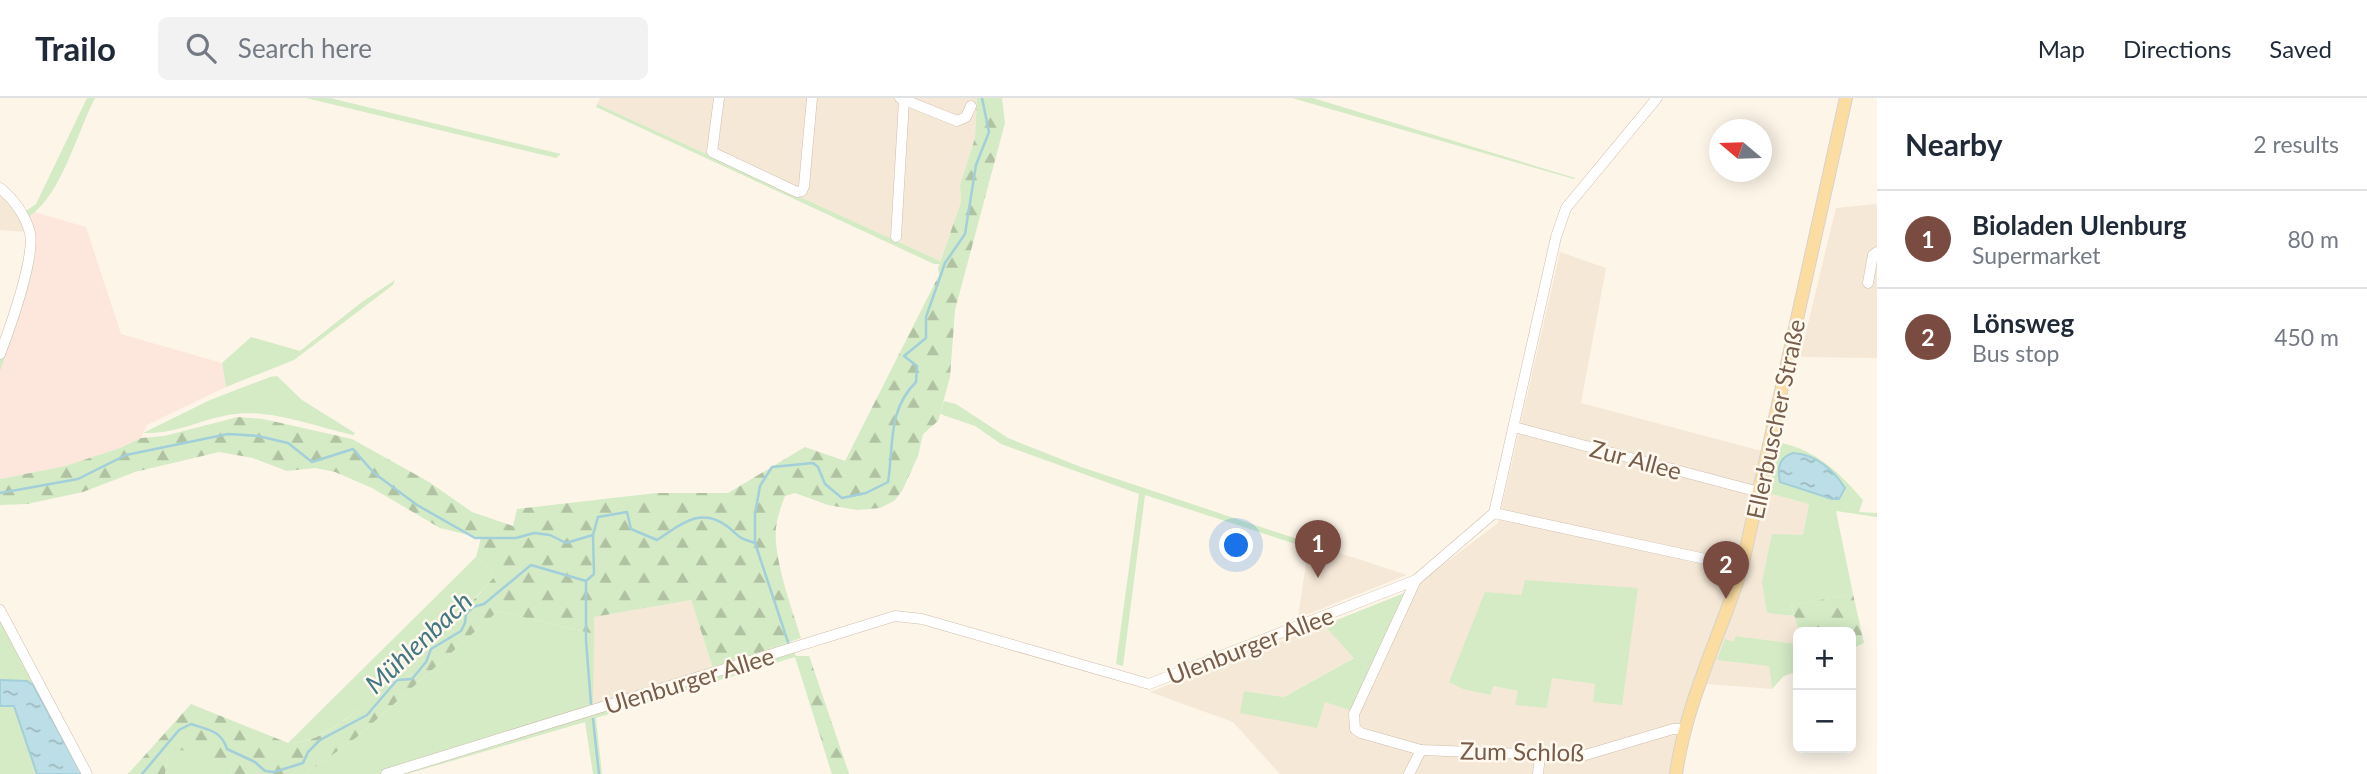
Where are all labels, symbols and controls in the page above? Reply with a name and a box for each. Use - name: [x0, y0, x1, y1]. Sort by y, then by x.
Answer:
- search box: [158, 17, 648, 80]
- text: Trailo: [35, 28, 116, 68]
- icon: search: [182, 29, 220, 67]
- text: Search here: [238, 32, 372, 64]
- text: Map: [2038, 34, 2085, 63]
- text: Directions: [2123, 34, 2231, 63]
- text: Saved: [2269, 34, 2332, 63]
- north arrow: [1709, 119, 1772, 182]
- text: Nearby: [1905, 126, 2003, 162]
- text: 2 results: [2253, 130, 2339, 158]
- text: Bioladen Ulenburg: [1972, 209, 2187, 241]
- text: 1: [1921, 225, 1935, 253]
- text: 80 m: [2288, 225, 2339, 253]
- text: Supermarket: [1972, 241, 2101, 269]
- text: Lönsweg: [1972, 307, 2074, 339]
- street label: Ellerbuscher Straße: [1740, 316, 1810, 522]
- text: 2: [1921, 323, 1935, 351]
- text: 450 m: [2274, 323, 2339, 351]
- text: Bus stop: [1972, 339, 2059, 367]
- street label: Zur Allee: [1587, 433, 1685, 485]
- pin: 1: [1295, 520, 1341, 578]
- your location: [1219, 528, 1253, 562]
- pin: 2: [1703, 541, 1749, 599]
- water label: Mühlenbach: [358, 584, 478, 700]
- street label: Ulenburger Allee: [1163, 600, 1337, 690]
- map controls: [1793, 627, 1856, 753]
- button: +: [1793, 627, 1856, 690]
- street label: Ulenburger Allee: [601, 640, 777, 720]
- button: −: [1793, 690, 1856, 753]
- street label: Zum Schloß: [1460, 735, 1584, 767]

